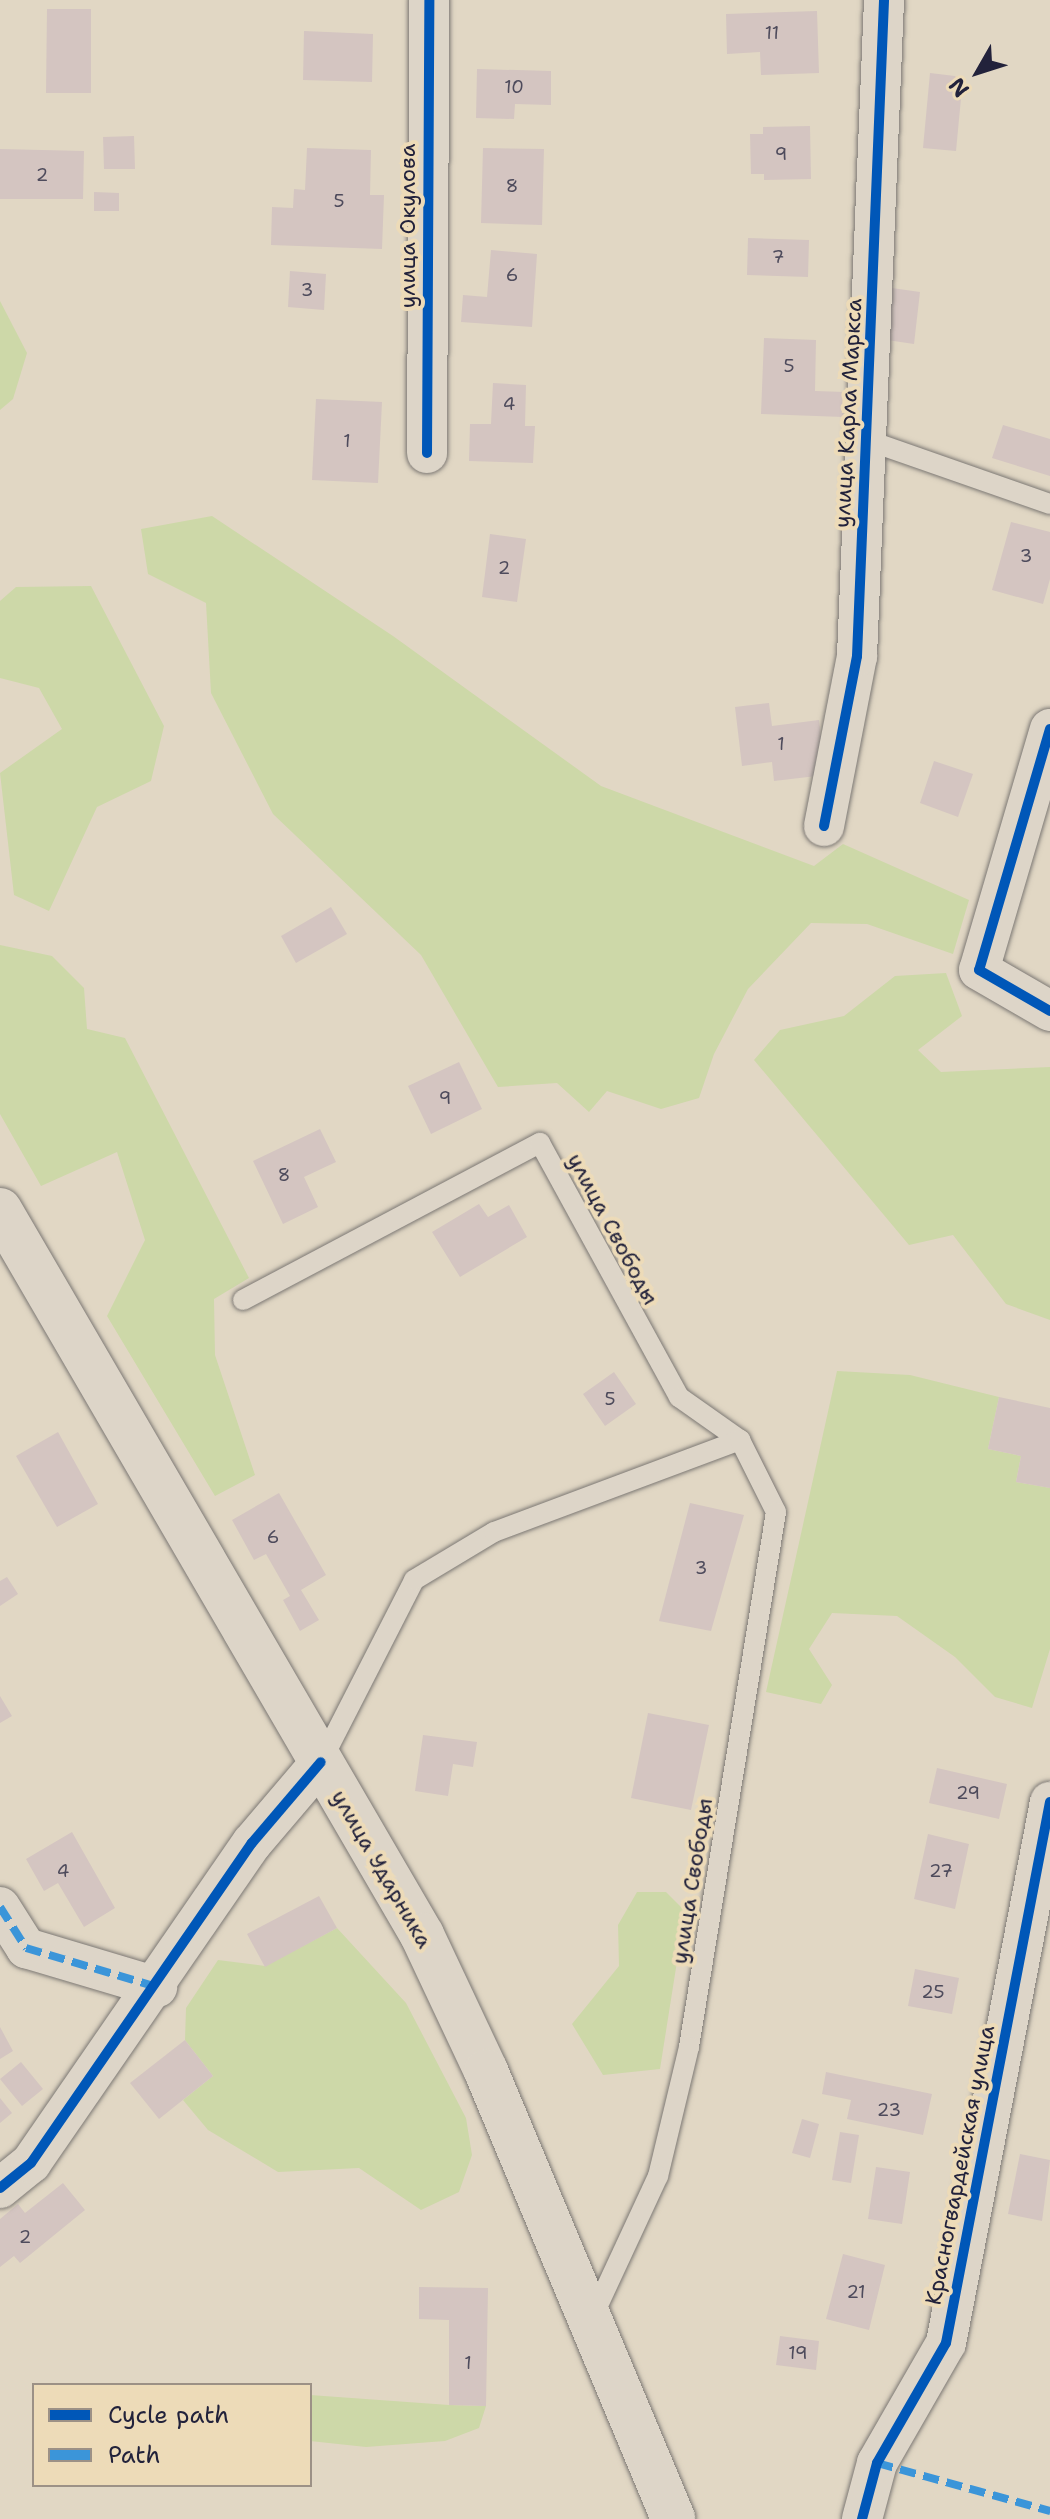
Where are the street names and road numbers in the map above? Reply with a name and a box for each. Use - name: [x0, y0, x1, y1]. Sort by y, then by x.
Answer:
- street label: улица Окулова: [395, 144, 421, 308]
- street label: улица Карла Маркса: [829, 297, 867, 529]
- street label: улица Свободы: [562, 1149, 664, 1309]
- street label: улица Ударника: [326, 1785, 438, 1953]
- street label: улица Свободы: [666, 1796, 718, 1966]
- street label: Красногвардейская улица: [920, 2023, 1000, 2307]

